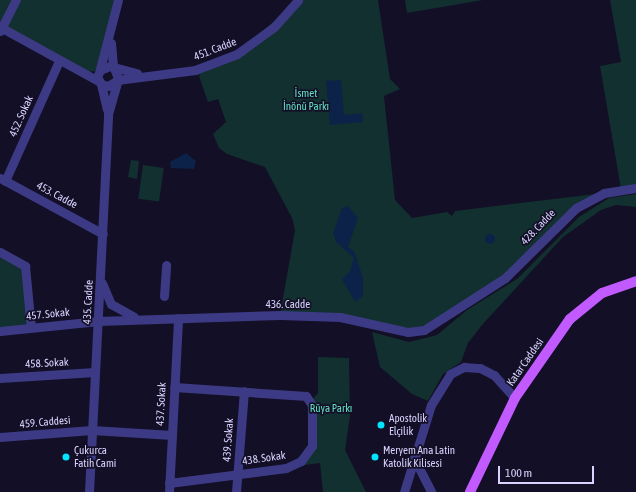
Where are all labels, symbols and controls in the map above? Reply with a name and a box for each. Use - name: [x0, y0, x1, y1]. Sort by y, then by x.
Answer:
- street label: 451. Cadde: [192, 35, 238, 63]
- park label: İsmet İnönü Parkı: [283, 87, 329, 113]
- street label: 452. Sokak: [6, 93, 36, 139]
- street label: 453. Cadde: [34, 179, 80, 211]
- street label: 428. Cadde: [518, 206, 558, 248]
- street label: 435. Cadde: [80, 279, 96, 325]
- street label: 436. Cadde: [266, 297, 310, 311]
- street label: 457. Sokak: [26, 305, 70, 323]
- street label: Katar Caddesi: [504, 336, 546, 388]
- street label: 458. Sokak: [25, 355, 69, 371]
- street label: 437. Sokak: [153, 382, 169, 426]
- park label: Rüya Parkı: [310, 401, 352, 415]
- place label: Apostolik Elçilik: [389, 412, 427, 438]
- street label: 459. Caddesi: [19, 413, 71, 431]
- street label: 439. Sokak: [220, 418, 236, 462]
- marker: Apostolik Elçilik: [376, 420, 386, 430]
- place label: Çukurca Fatih Cami: [74, 444, 116, 470]
- place label: Meryem Ana Latin Katolik Kilisesi: [383, 444, 455, 470]
- street label: 438. Sokak: [242, 448, 286, 468]
- marker: Çukurca Fatih Cami: [61, 452, 71, 462]
- marker: Meryem Ana Latin Katolik Kilisesi: [370, 452, 380, 462]
- scale bar: [500, 458, 596, 484]
- text: 100 m: [505, 466, 532, 480]

